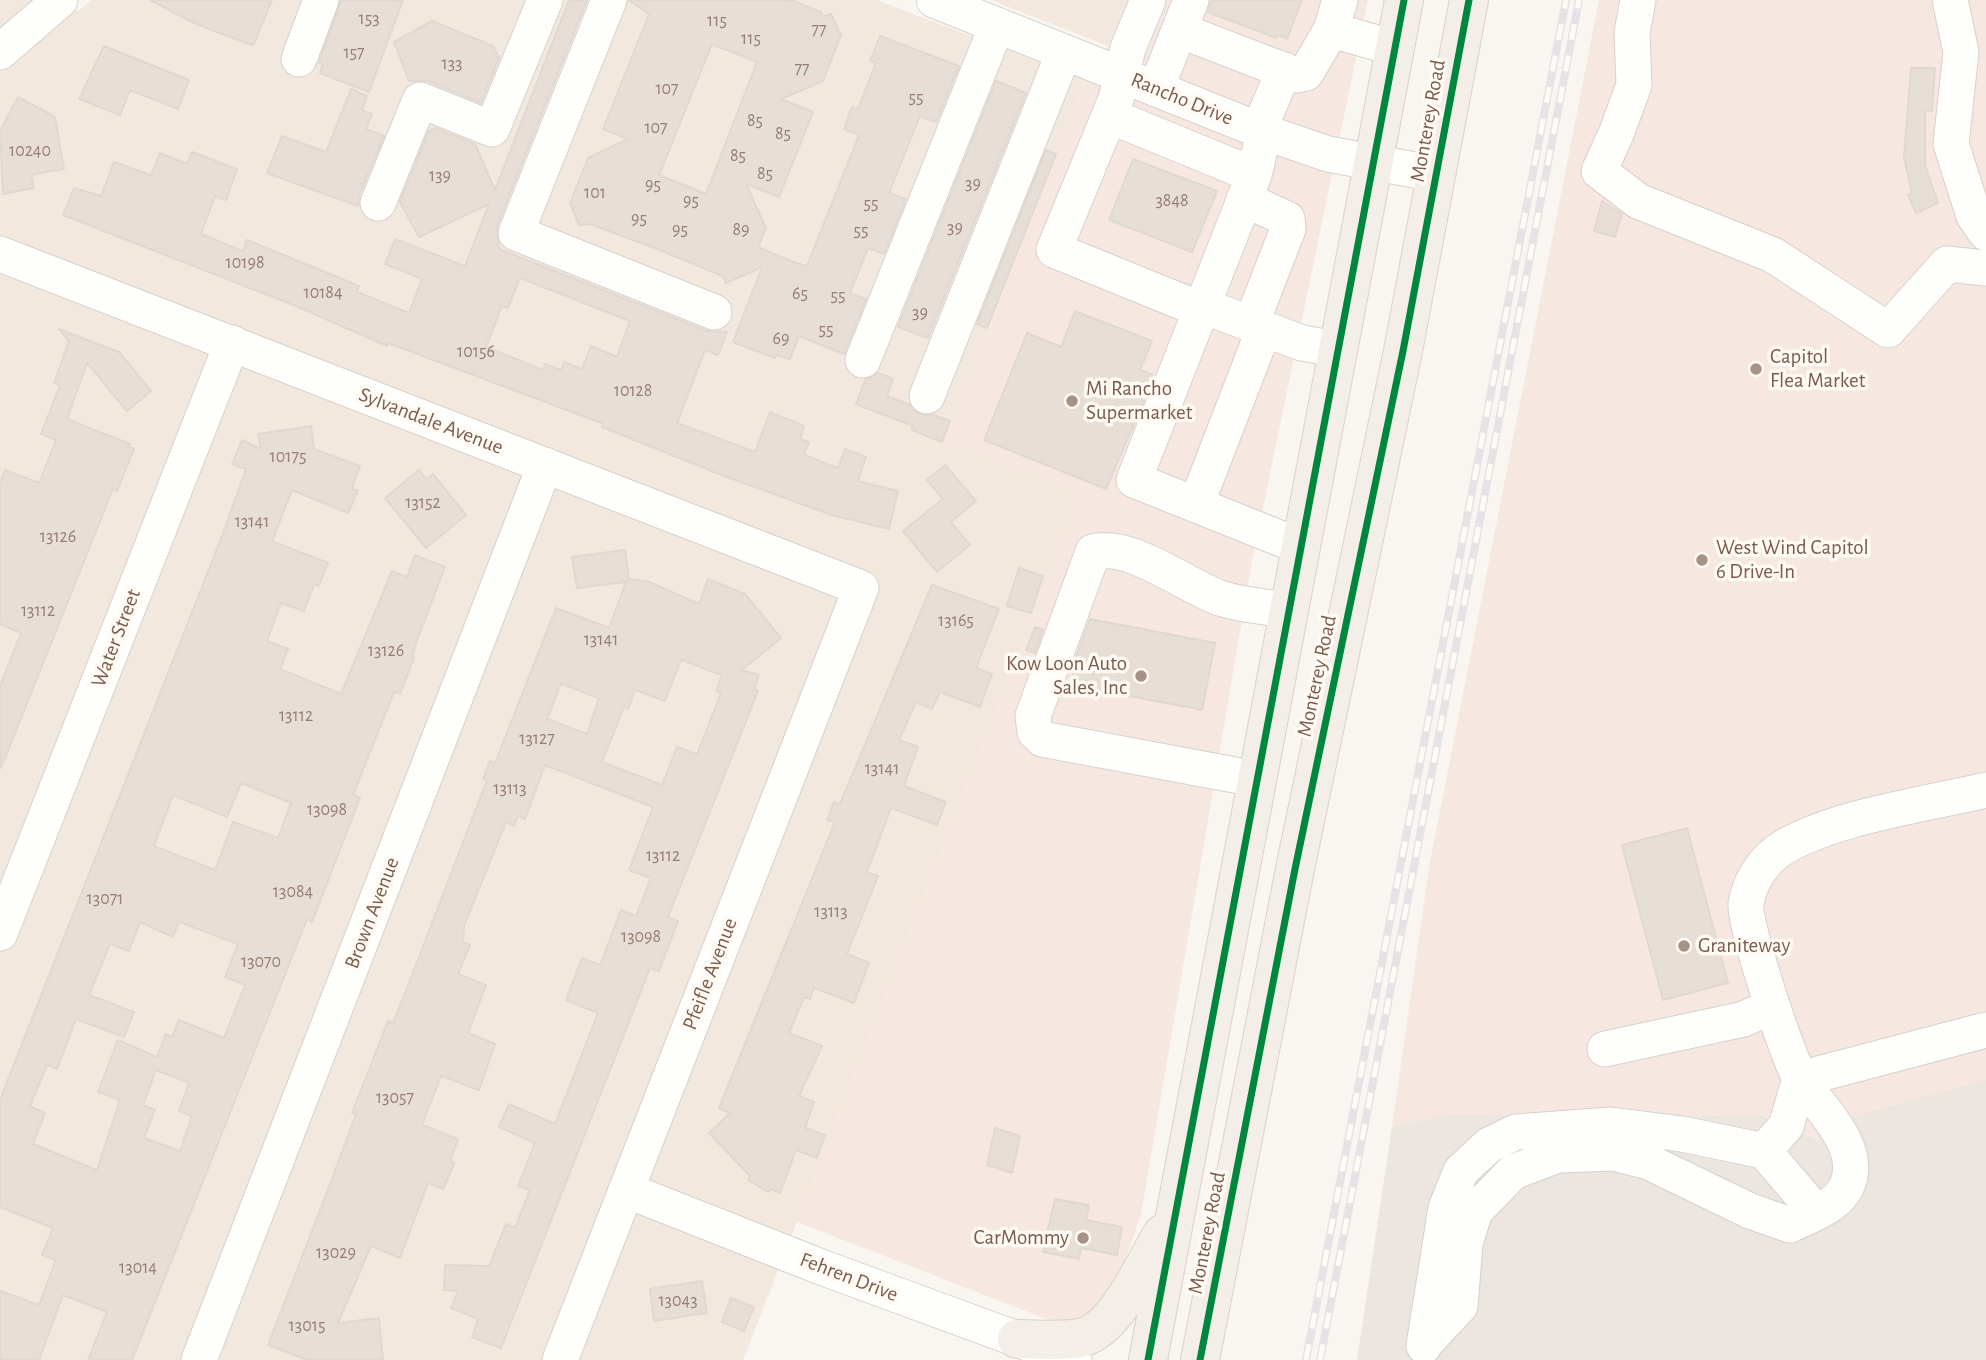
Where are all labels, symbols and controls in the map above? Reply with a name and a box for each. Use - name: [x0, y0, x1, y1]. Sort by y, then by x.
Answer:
- house number: 153: [358, 8, 380, 30]
- house number: 115: [707, 10, 727, 32]
- house number: 77: [811, 19, 827, 41]
- house number: 115: [741, 28, 761, 50]
- house number: 157: [343, 42, 365, 64]
- house number: 133: [441, 53, 463, 75]
- house number: 77: [794, 58, 810, 80]
- street label: Monterey Road: [1405, 58, 1451, 184]
- street label: Rancho Drive: [1127, 67, 1237, 131]
- house number: 107: [655, 78, 679, 100]
- house number: 55: [908, 87, 924, 109]
- house number: 85: [747, 110, 763, 132]
- house number: 107: [644, 117, 668, 139]
- house number: 85: [775, 123, 791, 145]
- house number: 10240: [9, 140, 51, 162]
- house number: 85: [730, 145, 746, 167]
- house number: 85: [757, 163, 773, 185]
- house number: 139: [429, 165, 451, 187]
- house number: 39: [965, 173, 981, 195]
- house number: 95: [645, 174, 661, 196]
- house number: 101: [584, 182, 606, 204]
- house number: 95: [683, 190, 699, 212]
- house number: 3848: [1155, 190, 1189, 212]
- house number: 55: [863, 193, 879, 215]
- house number: 95: [631, 208, 647, 230]
- house number: 39: [947, 217, 963, 239]
- house number: 95: [672, 219, 688, 241]
- house number: 89: [733, 219, 749, 241]
- house number: 55: [853, 220, 869, 242]
- house number: 10198: [226, 252, 264, 274]
- house number: 10184: [303, 282, 343, 304]
- house number: 65: [792, 283, 808, 305]
- house number: 55: [830, 285, 846, 307]
- house number: 39: [912, 302, 928, 324]
- house number: 55: [818, 319, 834, 341]
- house number: 69: [773, 328, 789, 350]
- house number: 10156: [457, 341, 495, 363]
- place label: Capitol Flea Market: [1770, 344, 1865, 394]
- marker: Capitol Flea Market: [1748, 361, 1764, 377]
- place label: Mi Rancho Supermarket: [1086, 376, 1192, 426]
- house number: 10128: [614, 380, 652, 402]
- street label: Sylvandale Avenue: [355, 382, 507, 460]
- marker: Mi Rancho Supermarket: [1064, 393, 1080, 409]
- house number: 10175: [270, 446, 306, 468]
- house number: 13152: [405, 492, 441, 514]
- house number: 13141: [235, 511, 269, 533]
- house number: 13126: [40, 526, 76, 548]
- place label: West Wind Capitol 6 Drive-In: [1716, 535, 1869, 585]
- marker: West Wind Capitol 6 Drive-In: [1694, 552, 1710, 568]
- street label: Water Street: [86, 585, 146, 691]
- house number: 13112: [21, 600, 55, 622]
- house number: 13165: [938, 610, 974, 632]
- street label: Monterey Road: [1292, 613, 1342, 739]
- house number: 13141: [584, 629, 618, 651]
- house number: 13126: [368, 640, 404, 662]
- place label: Kow Loon Auto Sales, Inc: [1006, 651, 1127, 701]
- marker: Kow Loon Auto Sales, Inc: [1133, 668, 1149, 684]
- house number: 13112: [279, 705, 313, 727]
- house number: 13127: [519, 728, 555, 750]
- house number: 13141: [865, 758, 899, 780]
- house number: 13113: [493, 778, 527, 800]
- house number: 13098: [307, 799, 347, 821]
- house number: 13112: [646, 845, 680, 867]
- street label: Brown Avenue: [339, 854, 405, 972]
- house number: 13084: [273, 881, 313, 903]
- house number: 13071: [87, 888, 123, 910]
- house number: 13113: [814, 901, 848, 923]
- street label: Pfeifle Avenue: [677, 914, 743, 1034]
- house number: 13098: [621, 926, 661, 948]
- place label: Graniteway: [1698, 933, 1790, 959]
- marker: Graniteway: [1676, 938, 1692, 954]
- house number: 13070: [241, 951, 281, 973]
- house number: 13057: [376, 1087, 414, 1109]
- street label: Monterey Road: [1183, 1170, 1231, 1296]
- place label: CarMommy: [974, 1225, 1069, 1251]
- marker: CarMommy: [1075, 1230, 1091, 1246]
- house number: 13029: [316, 1242, 356, 1264]
- street label: Fehren Drive: [796, 1247, 902, 1307]
- house number: 13014: [119, 1257, 157, 1279]
- house number: 13043: [658, 1290, 698, 1312]
- house number: 13015: [289, 1315, 325, 1337]

